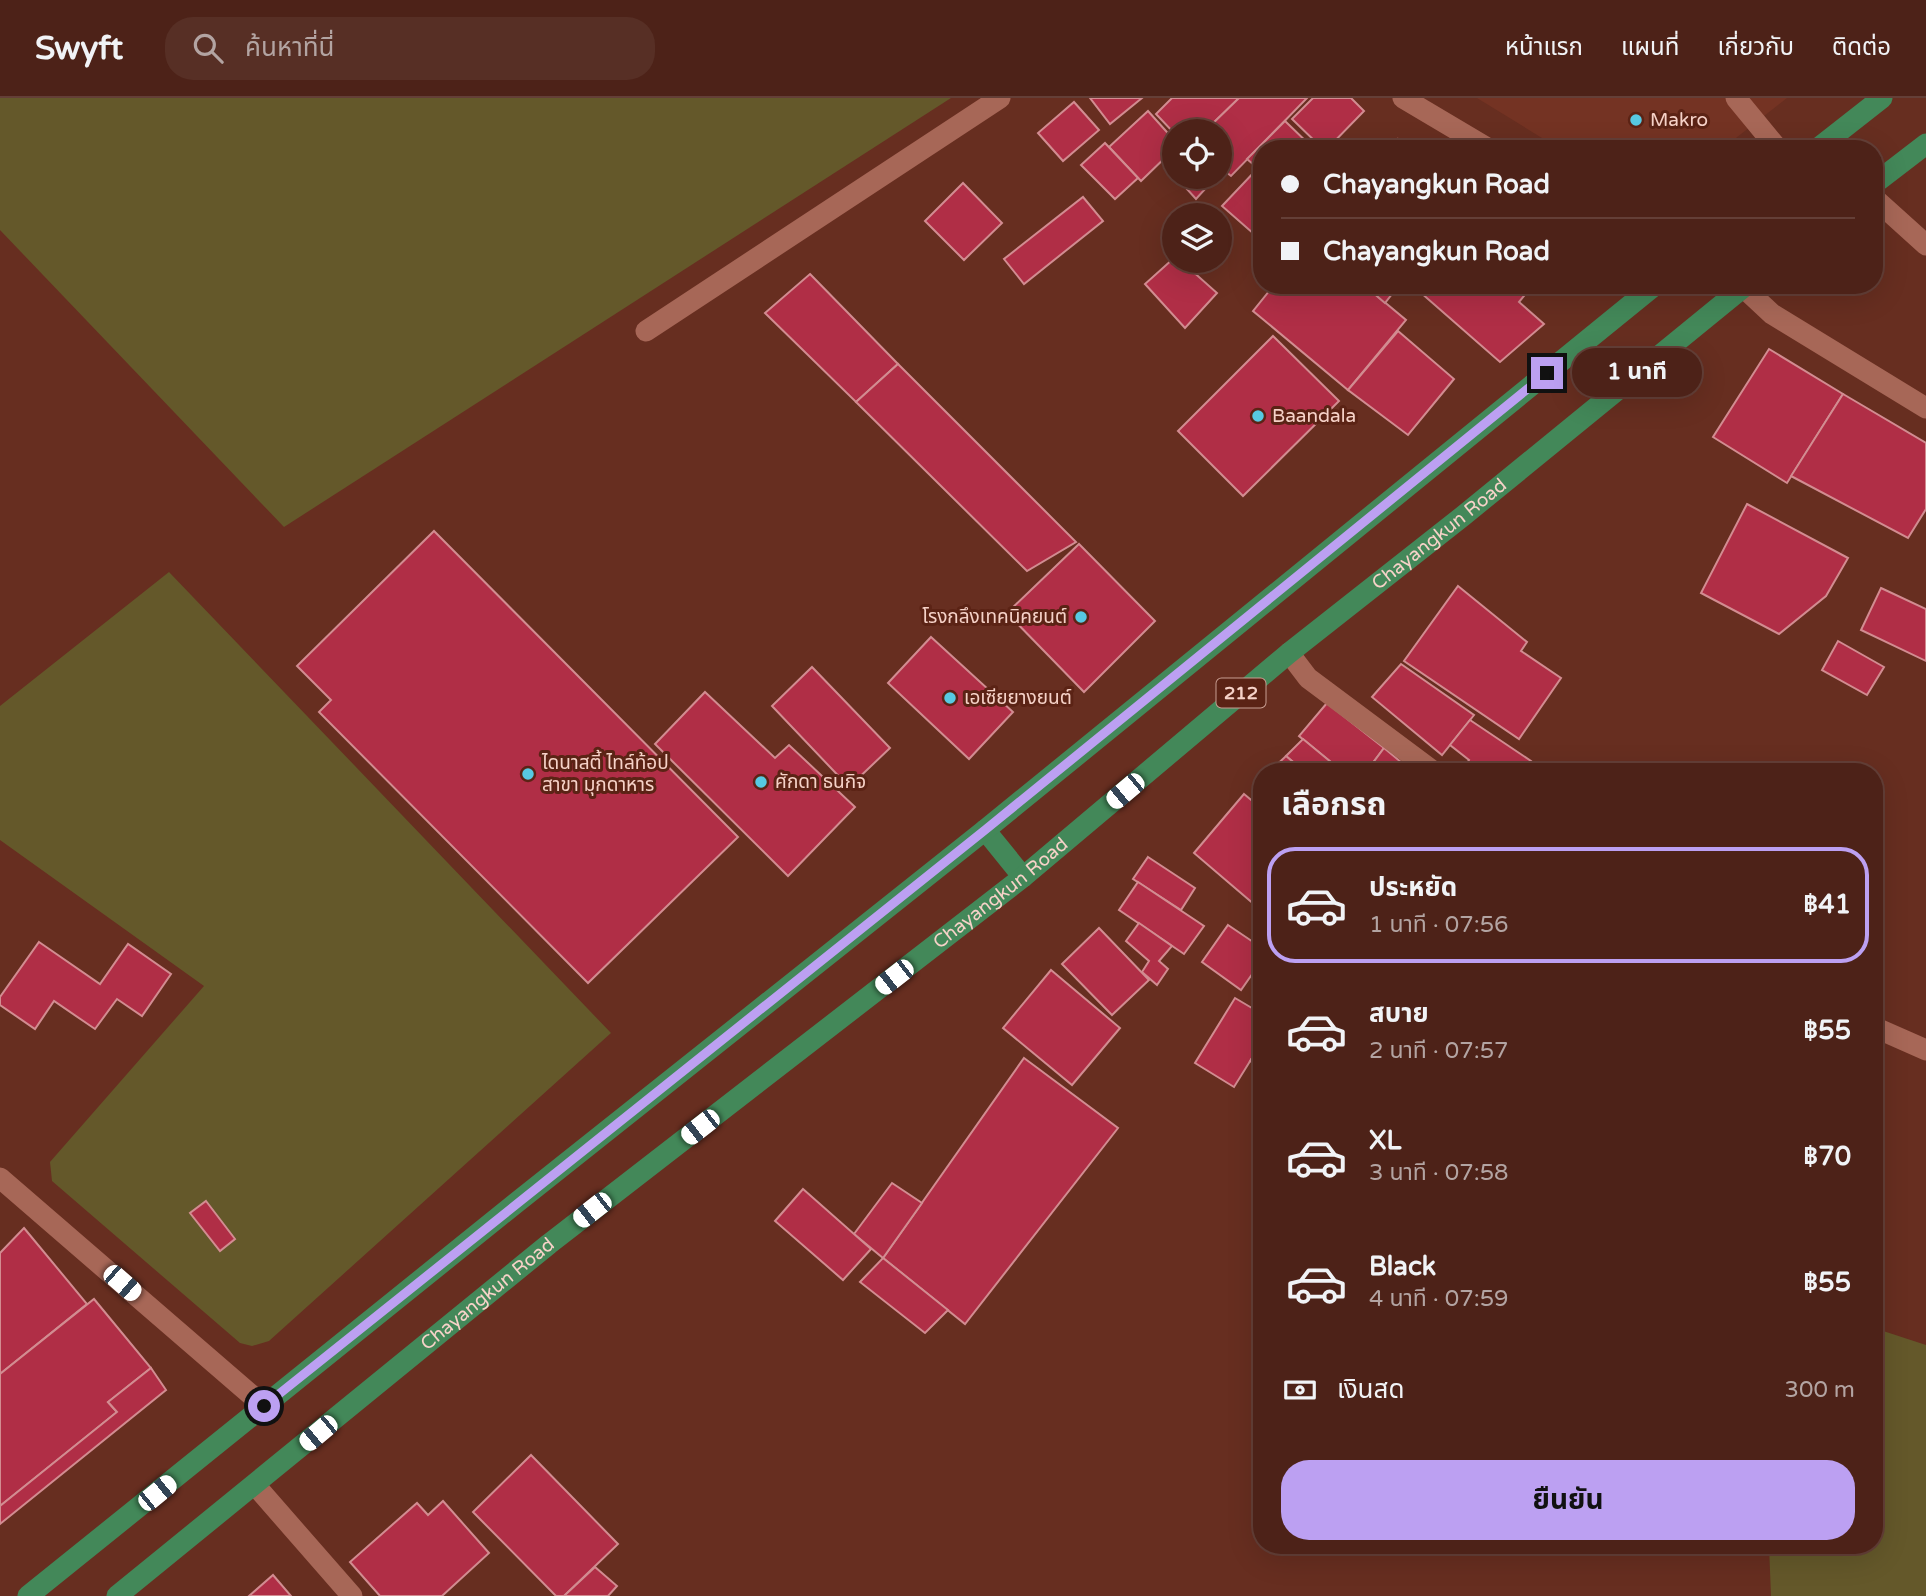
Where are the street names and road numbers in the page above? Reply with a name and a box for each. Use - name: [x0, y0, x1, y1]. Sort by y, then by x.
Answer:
- street label: Chayangkun Road: [1367, 474, 1511, 594]
- road number: 212: [1216, 678, 1266, 708]
- street label: Chayangkun Road: [929, 833, 1072, 953]
- street label: Chayangkun Road: [416, 1233, 559, 1355]

